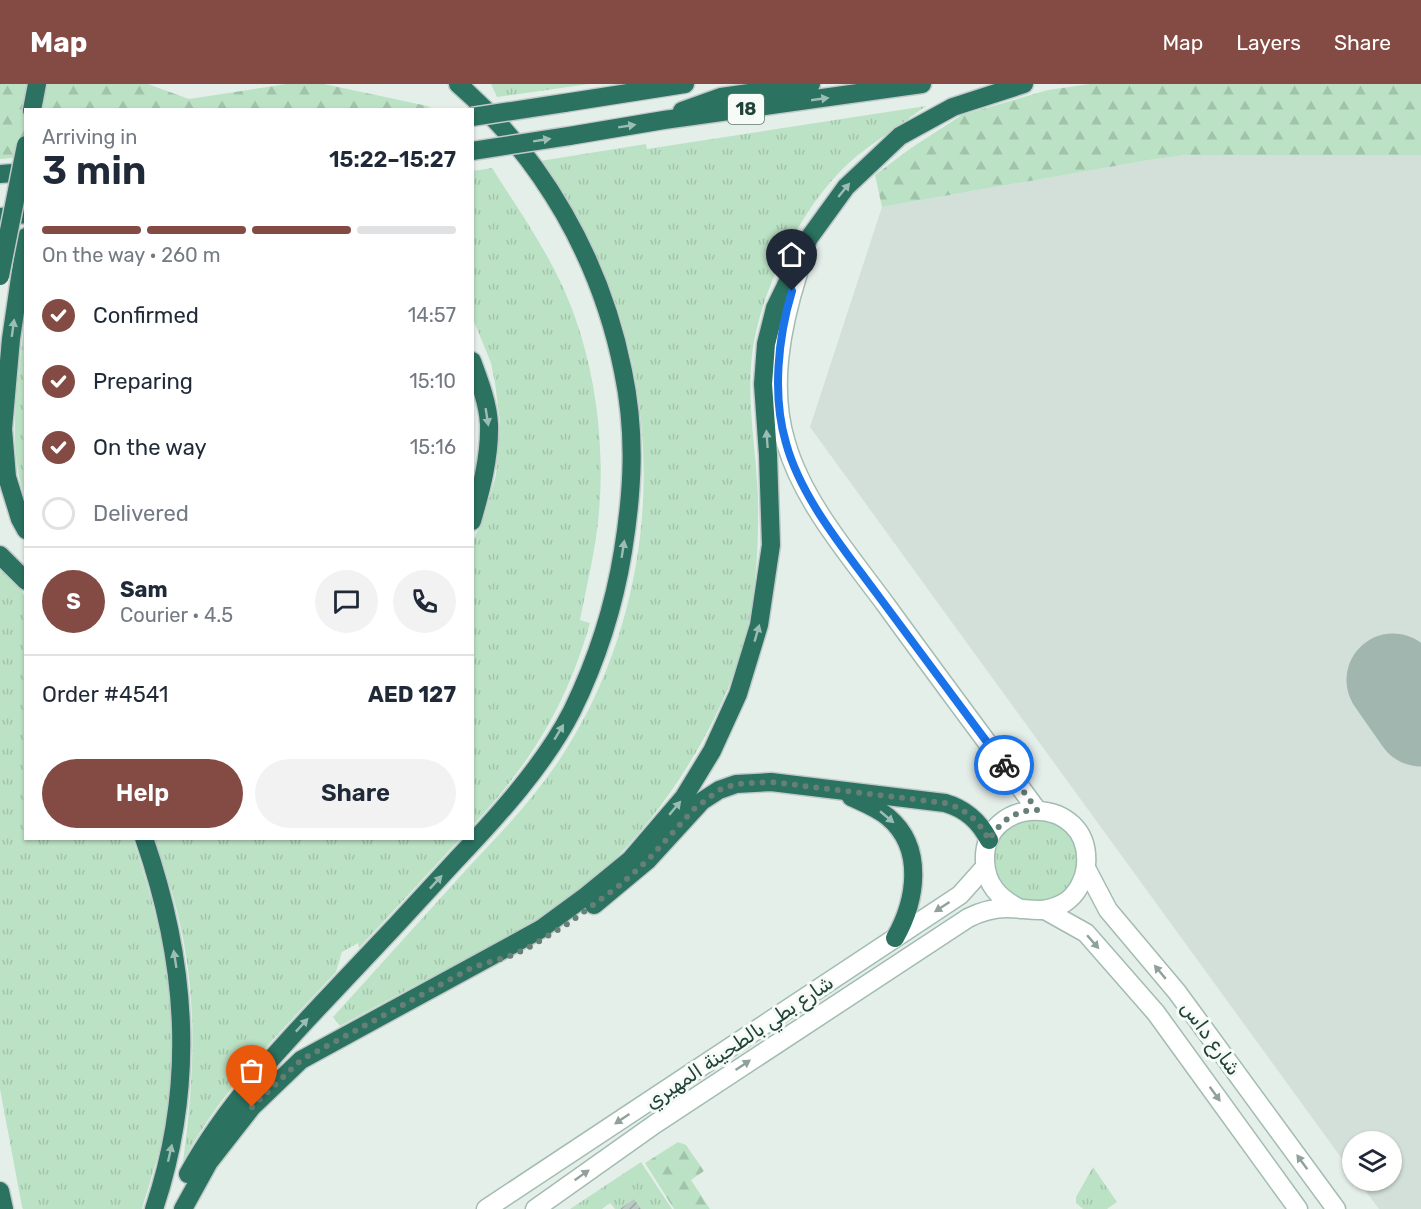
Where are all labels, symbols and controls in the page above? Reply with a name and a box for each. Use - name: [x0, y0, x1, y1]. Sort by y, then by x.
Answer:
- text: Map: [30, 26, 87, 59]
- text: Map: [1162, 30, 1203, 55]
- text: Layers: [1236, 30, 1301, 55]
- text: Share: [1334, 30, 1391, 55]
- road number: 18: [728, 94, 764, 124]
- one-way arrow: [811, 94, 830, 103]
- one-way arrow: [618, 121, 637, 130]
- text: Arriving in: [42, 125, 137, 149]
- one-way arrow: [532, 135, 551, 144]
- text: 15:22–15:27: [329, 146, 456, 173]
- text: 3 min: [42, 148, 147, 194]
- one-way arrow: [837, 183, 849, 198]
- pin: [766, 229, 817, 291]
- icon: home: [775, 238, 808, 271]
- text: On the way · 260 m: [42, 243, 220, 267]
- icon: check: [42, 299, 75, 332]
- text: Confirmed: [93, 302, 199, 329]
- text: 14:57: [408, 303, 456, 327]
- one-way arrow: [8, 319, 17, 338]
- icon: check: [42, 365, 75, 398]
- text: Preparing: [93, 368, 193, 395]
- text: 15:10: [409, 369, 456, 393]
- one-way arrow: [483, 408, 492, 427]
- one-way arrow: [762, 429, 772, 448]
- icon: check: [42, 431, 75, 464]
- text: On the way: [93, 434, 207, 461]
- text: 15:16: [410, 435, 456, 459]
- text: Delivered: [93, 500, 189, 527]
- one-way arrow: [619, 540, 628, 559]
- button: chat: [315, 570, 378, 633]
- button: phone: [393, 570, 456, 633]
- text: Sam: [120, 576, 168, 603]
- text: S: [66, 588, 81, 615]
- text: Courier · 4.5: [120, 603, 233, 627]
- one-way arrow: [753, 623, 762, 641]
- text: Order #4541: [42, 681, 168, 708]
- text: AED 127: [368, 681, 456, 708]
- one-way arrow: [554, 724, 565, 740]
- courier: [974, 735, 1034, 795]
- icon: bike: [988, 749, 1021, 782]
- button: Help: [42, 759, 243, 828]
- button: Share: [255, 759, 456, 828]
- one-way arrow: [669, 800, 682, 816]
- one-way arrow: [879, 811, 895, 824]
- one-way arrow: [429, 875, 443, 890]
- one-way arrow: [934, 901, 951, 912]
- one-way arrow: [1087, 934, 1100, 950]
- one-way arrow: [171, 950, 180, 969]
- one-way arrow: [1154, 965, 1167, 980]
- street label: شارع بطي بالطحينة المهيري: [640, 970, 839, 1116]
- street label: شارع داس: [1174, 996, 1246, 1081]
- one-way arrow: [295, 1018, 309, 1032]
- pin: [226, 1045, 277, 1107]
- icon: bag: [235, 1054, 268, 1087]
- one-way arrow: [735, 1060, 752, 1071]
- one-way arrow: [1209, 1086, 1221, 1102]
- one-way arrow: [614, 1113, 631, 1124]
- map controls: [1342, 1131, 1402, 1191]
- button: layers: [1342, 1131, 1402, 1191]
- one-way arrow: [166, 1144, 176, 1162]
- one-way arrow: [1296, 1154, 1308, 1169]
- one-way arrow: [574, 1169, 590, 1181]

